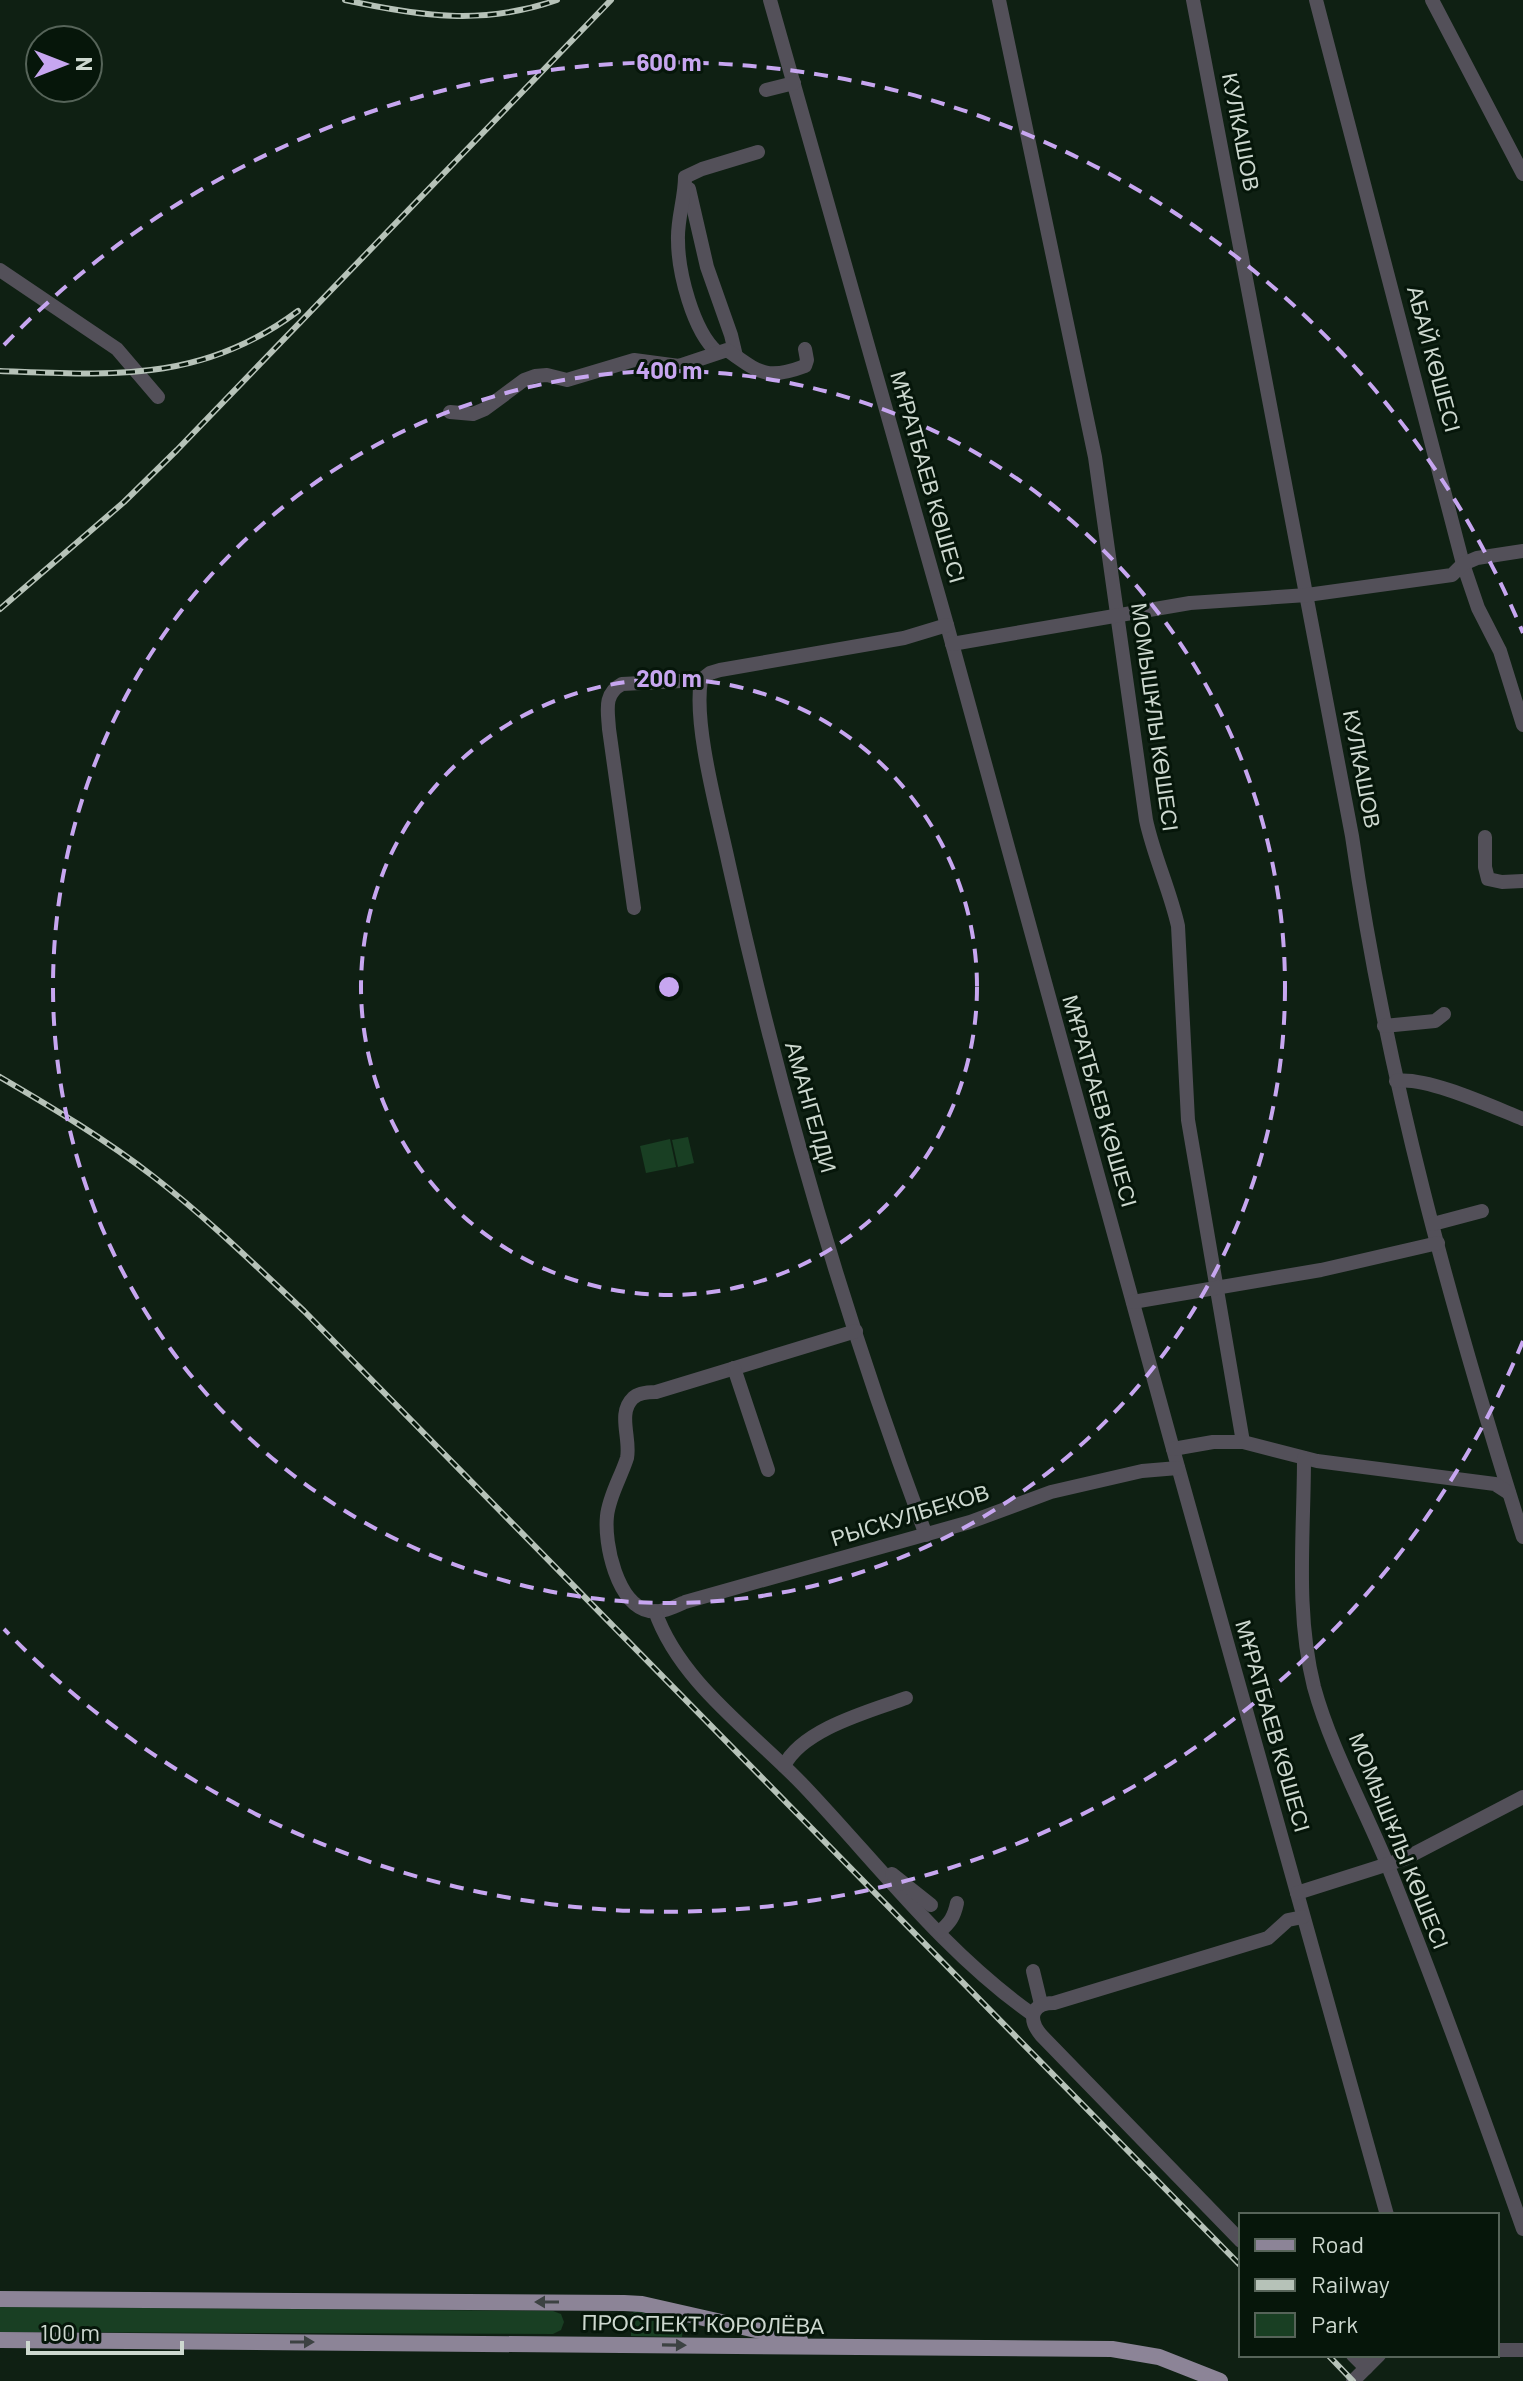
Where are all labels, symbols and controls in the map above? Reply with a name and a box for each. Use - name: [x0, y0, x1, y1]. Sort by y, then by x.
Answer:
- north arrow: [24, 24, 104, 104]
- text: 600 m: [636, 47, 702, 76]
- text: N: [72, 57, 98, 71]
- street label: КУЛКАШОВ: [1218, 70, 1266, 193]
- street label: АБАЙ КӨШЕСІ: [1403, 283, 1467, 435]
- text: 400 m: [636, 355, 702, 384]
- street label: МҰРАТБАЕВ КӨШЕСІ: [886, 368, 972, 586]
- street label: МОМЫШҰЛЫ КӨШЕСІ: [1127, 601, 1185, 833]
- text: 200 m: [636, 663, 702, 692]
- street label: КУЛКАШОВ: [1339, 707, 1387, 830]
- centre of rings: [655, 973, 683, 1001]
- street label: МҰРАТБАЕВ КӨШЕСІ: [1058, 992, 1144, 1210]
- street label: АМАНГЕЛДИ: [780, 1038, 843, 1176]
- street label: РЫСКУЛБЕКОВ: [827, 1478, 992, 1550]
- street label: МҰРАТБАЕВ КӨШЕСІ: [1231, 1617, 1317, 1835]
- street label: МОМЫШҰЛЫ КӨШЕСІ: [1345, 1729, 1455, 1952]
- legend: [1239, 2213, 1499, 2357]
- text: Road: [1311, 2229, 1364, 2258]
- text: Railway: [1311, 2269, 1390, 2298]
- one-way arrow: [534, 2296, 559, 2308]
- scale bar: [28, 2305, 182, 2355]
- street label: ПРОСПЕКТ КОРОЛЁВА: [581, 2308, 825, 2338]
- text: Park: [1311, 2309, 1358, 2338]
- text: 100 m: [40, 2317, 100, 2346]
- one-way arrow: [290, 2336, 315, 2348]
- one-way arrow: [662, 2339, 687, 2351]

